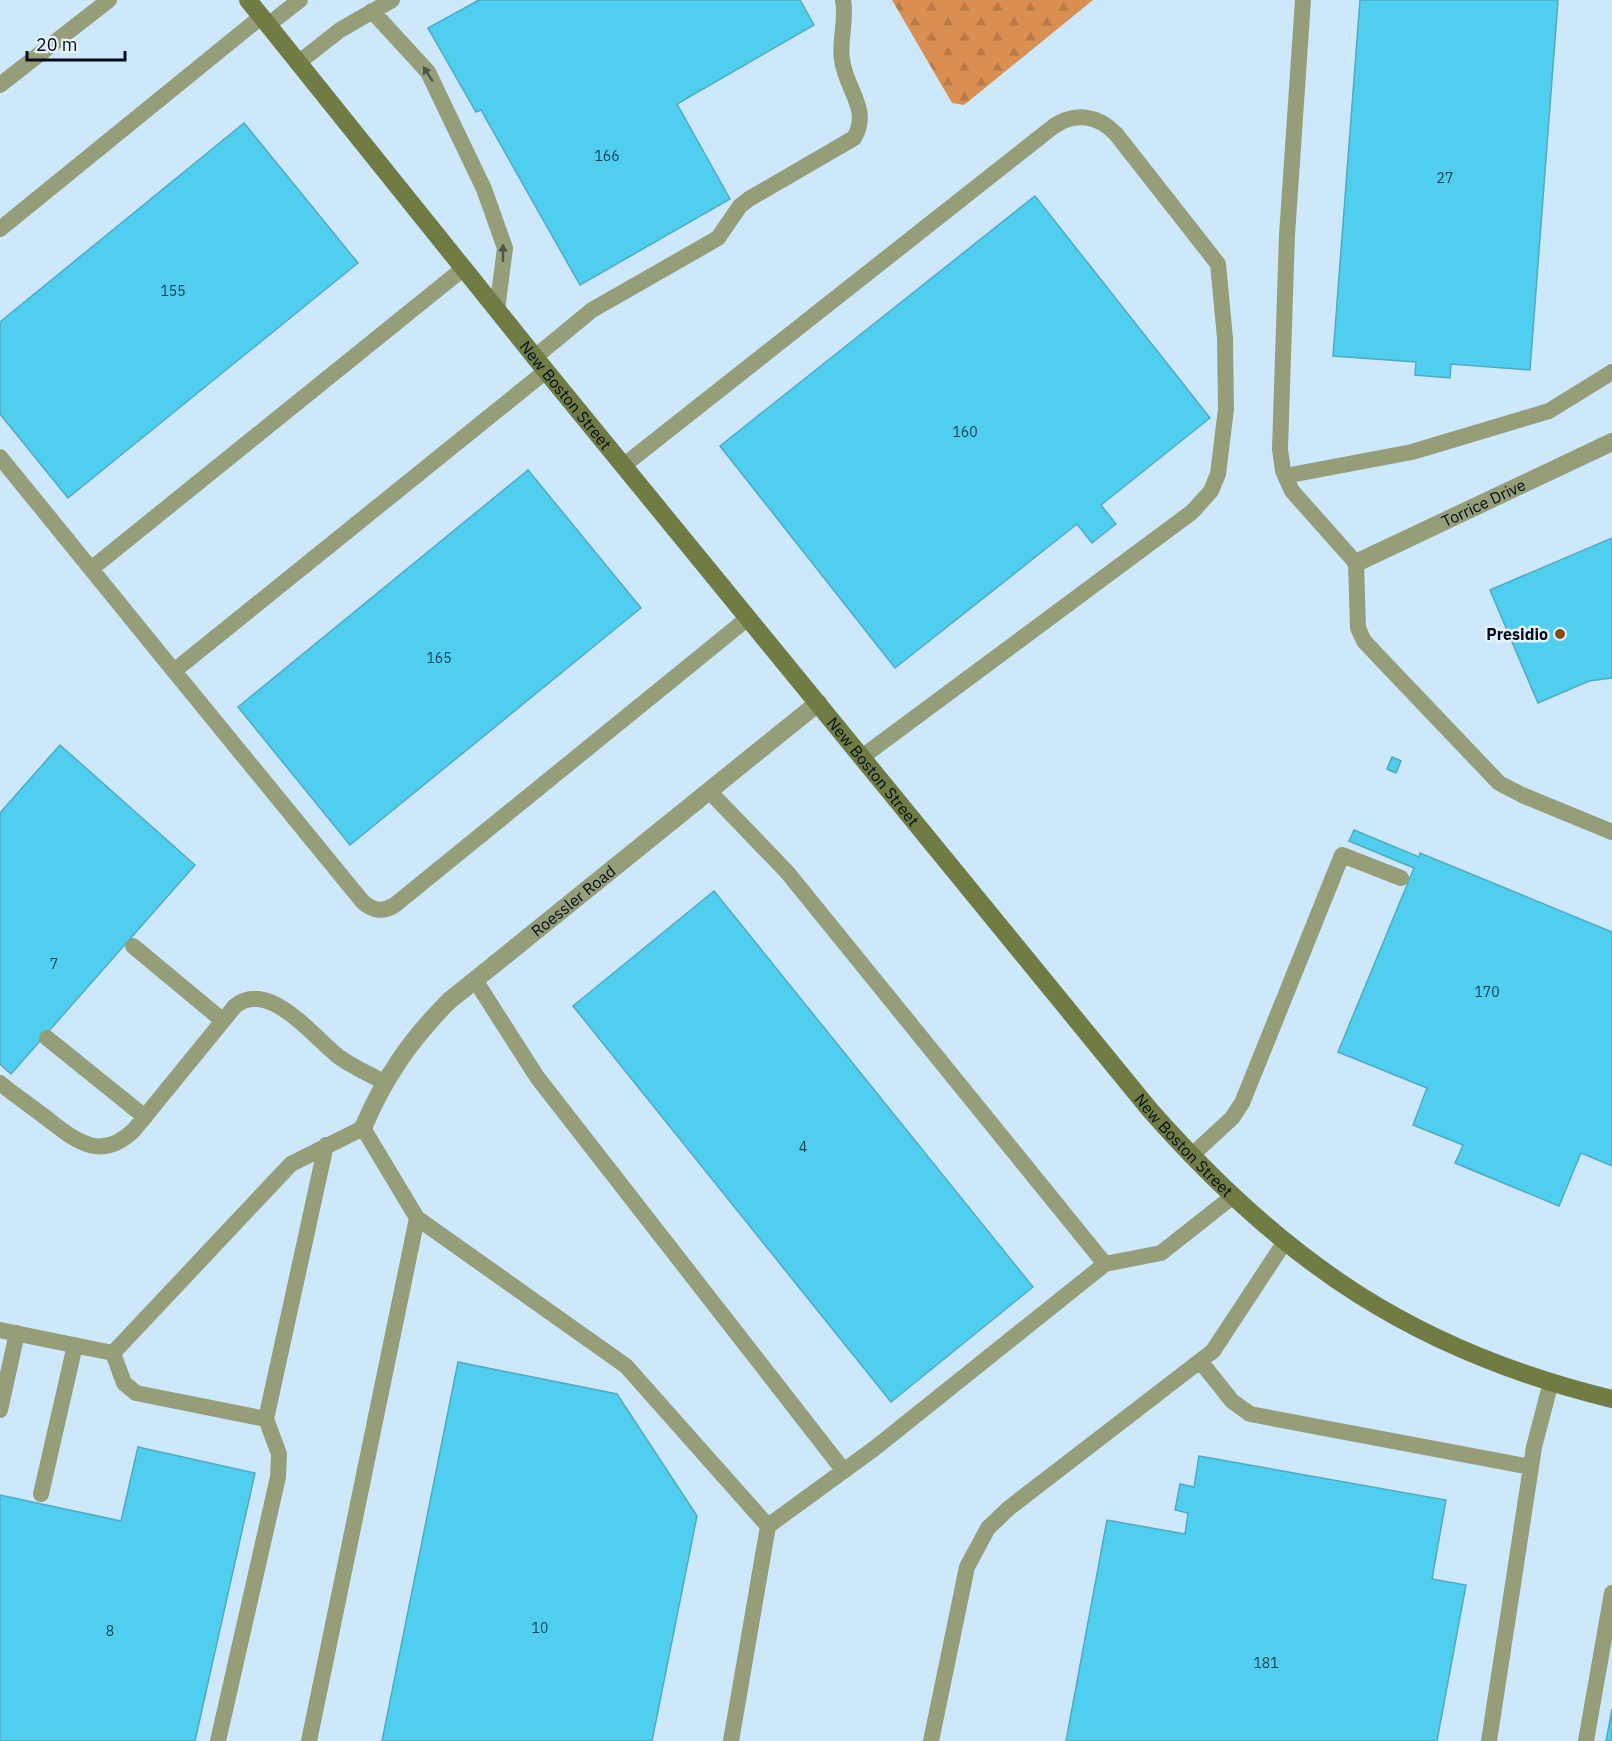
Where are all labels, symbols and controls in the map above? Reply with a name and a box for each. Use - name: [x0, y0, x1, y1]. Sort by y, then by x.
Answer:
- scale bar: [27, 24, 124, 62]
- text: 20 m: [36, 33, 78, 56]
- one-way arrow: [422, 66, 433, 83]
- house number: 166: [594, 147, 620, 165]
- house number: 27: [1437, 169, 1453, 187]
- one-way arrow: [498, 243, 508, 262]
- house number: 155: [160, 282, 186, 300]
- street label: New Boston Street: [516, 337, 616, 454]
- house number: 160: [952, 423, 978, 441]
- street label: Torrice Drive: [1438, 474, 1529, 531]
- place label: Presidio: [1486, 624, 1548, 644]
- marker: Presidio: [1553, 627, 1567, 641]
- house number: 165: [426, 649, 452, 667]
- street label: New Boston Street: [823, 713, 924, 830]
- street label: Roessler Road: [527, 861, 619, 941]
- house number: 7: [50, 955, 58, 973]
- house number: 170: [1474, 983, 1500, 1001]
- street label: New Boston Street: [1131, 1089, 1237, 1201]
- house number: 4: [799, 1138, 807, 1156]
- house number: 10: [532, 1619, 548, 1637]
- house number: 8: [106, 1622, 114, 1640]
- house number: 181: [1253, 1654, 1279, 1672]

